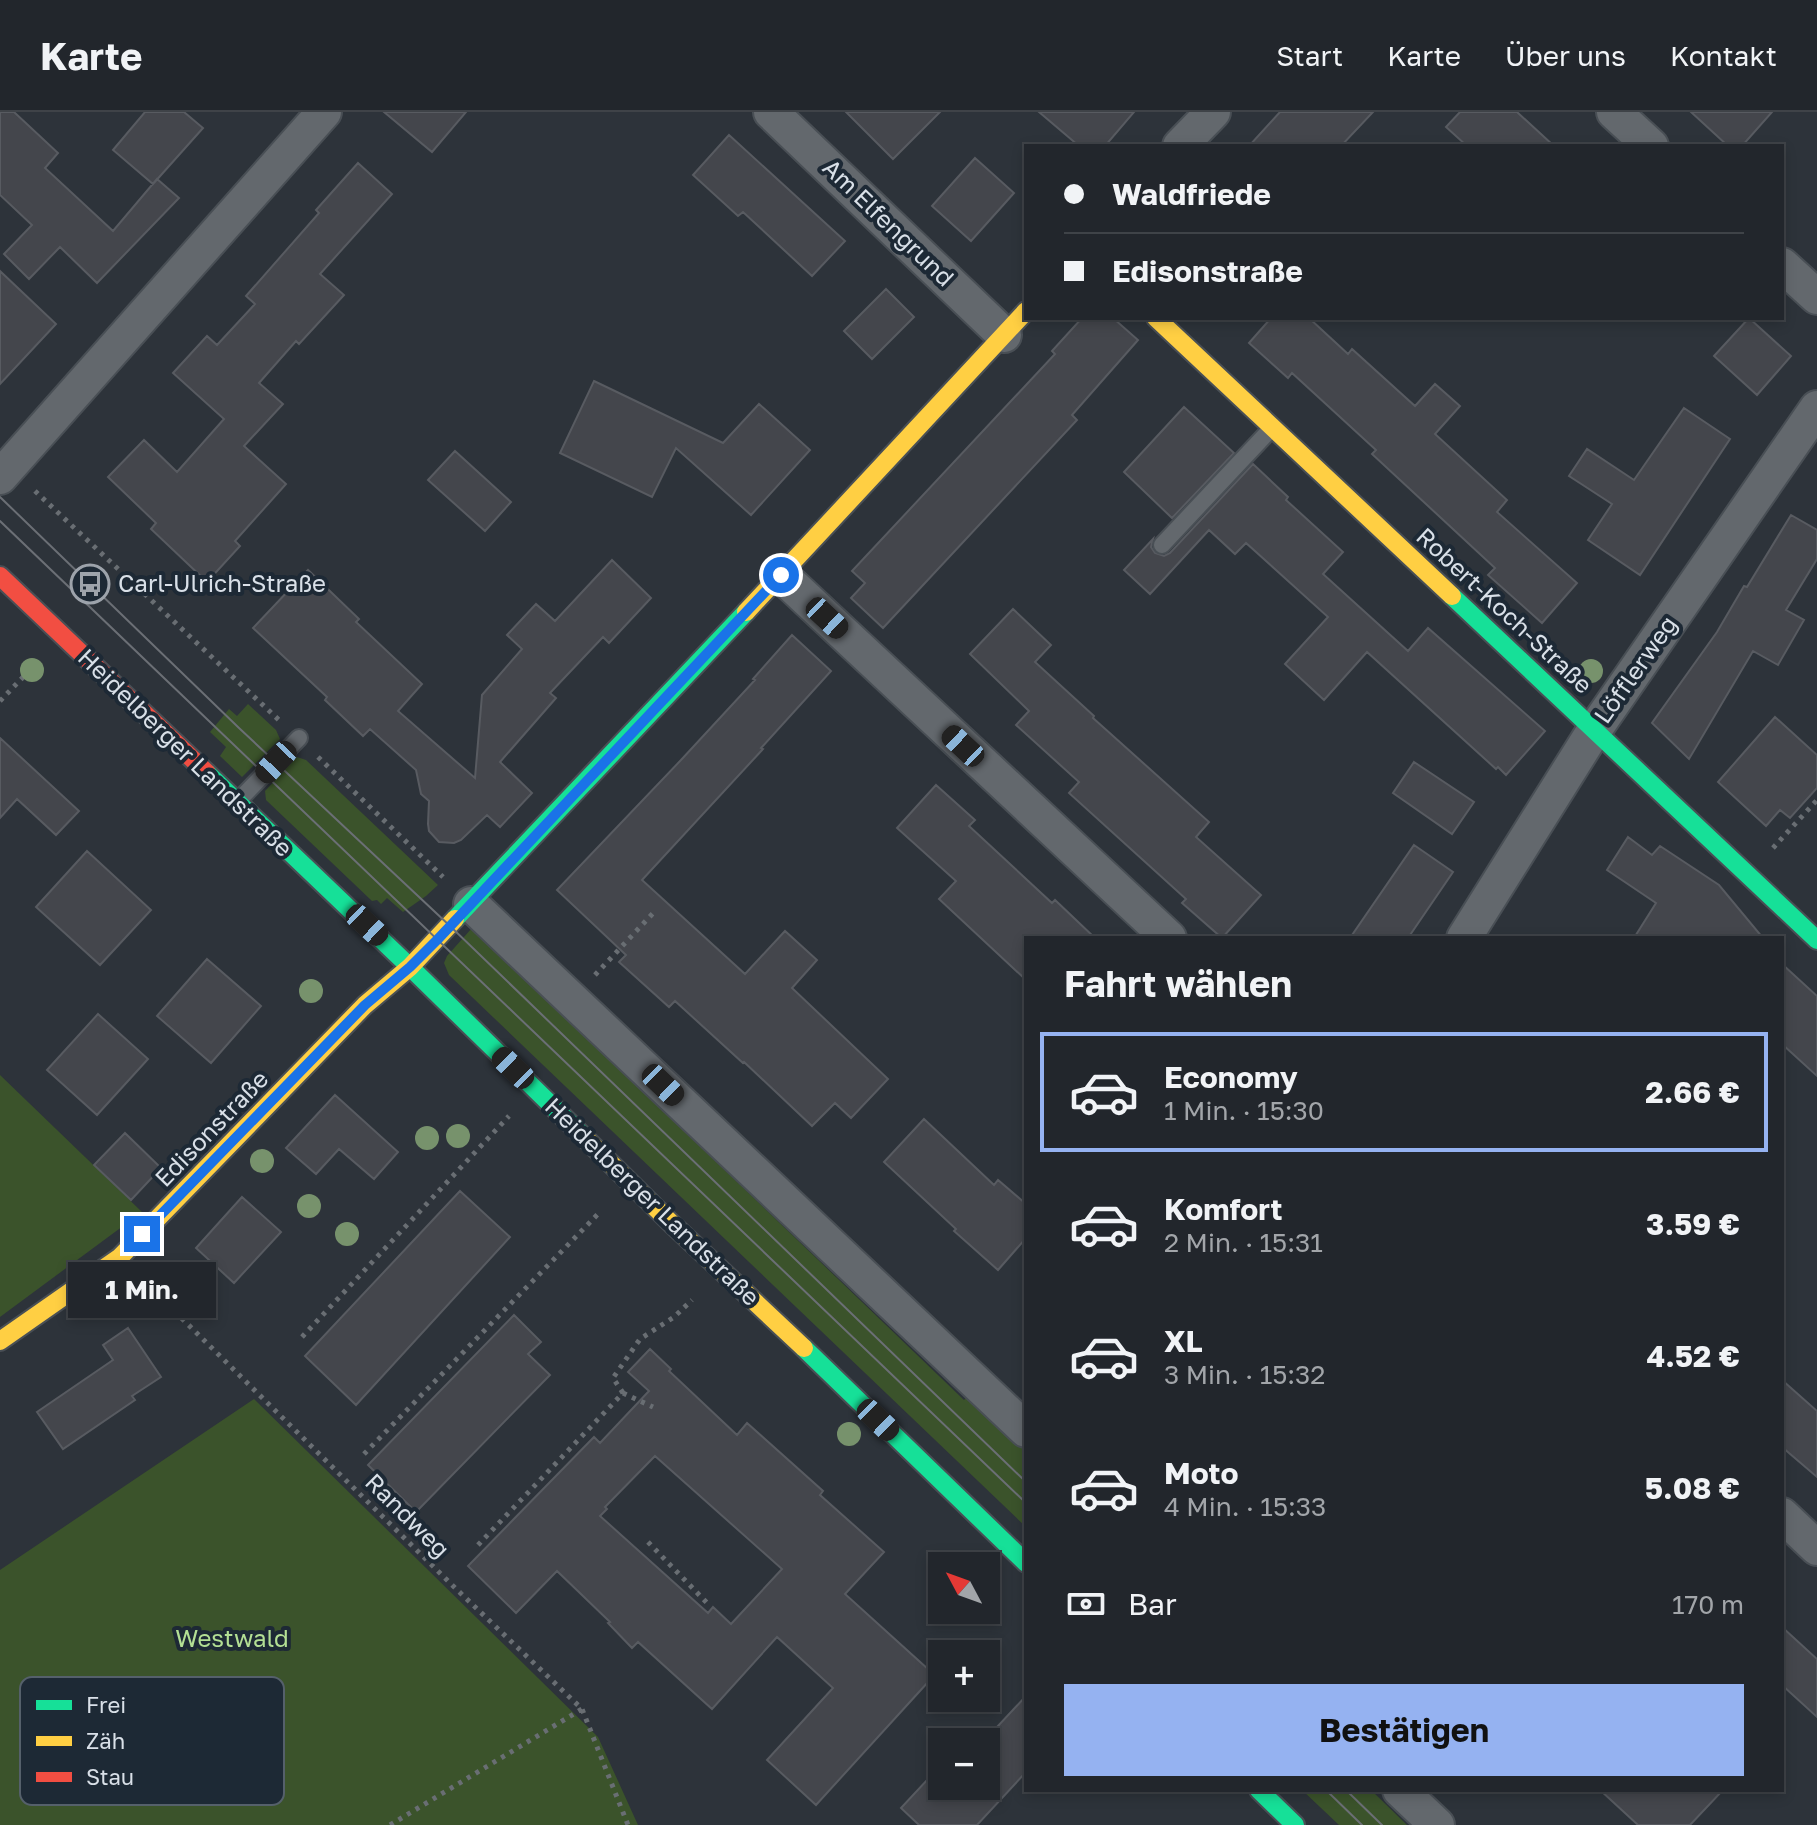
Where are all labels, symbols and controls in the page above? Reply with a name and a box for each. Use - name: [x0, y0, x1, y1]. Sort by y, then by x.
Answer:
- text: Karte: [40, 33, 142, 78]
- text: Start: [1276, 39, 1343, 72]
- text: Karte: [1387, 39, 1461, 72]
- text: Über uns: [1505, 39, 1626, 72]
- text: Kontakt: [1670, 39, 1777, 72]
- street label: Am Elfengrund: [818, 152, 960, 292]
- text: Waldfriede: [1112, 176, 1271, 212]
- text: Edisonstraße: [1112, 253, 1303, 289]
- street label: Robert-Koch-Straße: [1411, 521, 1599, 699]
- route start: [763, 557, 799, 593]
- bus stop icon: Carl-Ulrich-Straße: [69, 563, 111, 605]
- place label: Carl-Ulrich-Straße: [118, 568, 326, 597]
- car: [801, 593, 853, 643]
- street label: Löfflerweg: [1587, 610, 1682, 728]
- street label: Heidelberger Landstraße: [73, 642, 299, 862]
- car: [937, 721, 989, 771]
- car: [251, 736, 301, 788]
- car: [341, 900, 393, 950]
- text: Fahrt wählen: [1064, 962, 1292, 1005]
- car: [487, 1043, 539, 1093]
- icon: car: [1068, 1056, 1140, 1128]
- text: Economy: [1164, 1059, 1298, 1095]
- car: [637, 1060, 689, 1110]
- street label: Edisonstraße: [148, 1064, 274, 1192]
- text: 2.66 €: [1645, 1074, 1740, 1110]
- street label: Heidelberger Landstraße: [540, 1091, 766, 1311]
- text: 1 Min. · 15:30: [1164, 1095, 1324, 1126]
- icon: car: [1068, 1188, 1140, 1260]
- text: Komfort: [1164, 1191, 1283, 1227]
- text: 3.59 €: [1646, 1206, 1740, 1242]
- route end: [124, 1216, 160, 1252]
- text: 2 Min. · 15:31: [1164, 1227, 1323, 1258]
- callout: 1 Min.: [68, 1262, 216, 1318]
- text: 1 Min.: [105, 1274, 179, 1305]
- icon: car: [1068, 1320, 1140, 1392]
- text: XL: [1164, 1323, 1203, 1359]
- text: 4.52 €: [1646, 1338, 1740, 1374]
- text: 3 Min. · 15:32: [1164, 1359, 1325, 1390]
- car: [852, 1395, 904, 1445]
- icon: car: [1068, 1452, 1140, 1524]
- text: Moto: [1164, 1455, 1239, 1491]
- street label: Randweg: [360, 1467, 456, 1563]
- text: 5.08 €: [1645, 1470, 1740, 1506]
- text: 4 Min. · 15:33: [1164, 1491, 1326, 1522]
- north arrow: [928, 1552, 1000, 1624]
- map controls: [928, 1552, 1000, 1800]
- icon: cash: [1064, 1582, 1108, 1626]
- text: Bar: [1128, 1586, 1177, 1622]
- text: 170 m: [1672, 1589, 1744, 1620]
- park label: Westwald: [175, 1623, 289, 1652]
- button: +: [928, 1640, 1000, 1712]
- legend: [20, 1677, 284, 1805]
- button: Bestätigen: [1064, 1684, 1744, 1776]
- text: Frei: [86, 1691, 126, 1718]
- text: Zäh: [86, 1727, 125, 1754]
- button: −: [928, 1728, 1000, 1800]
- text: Stau: [86, 1763, 134, 1790]

